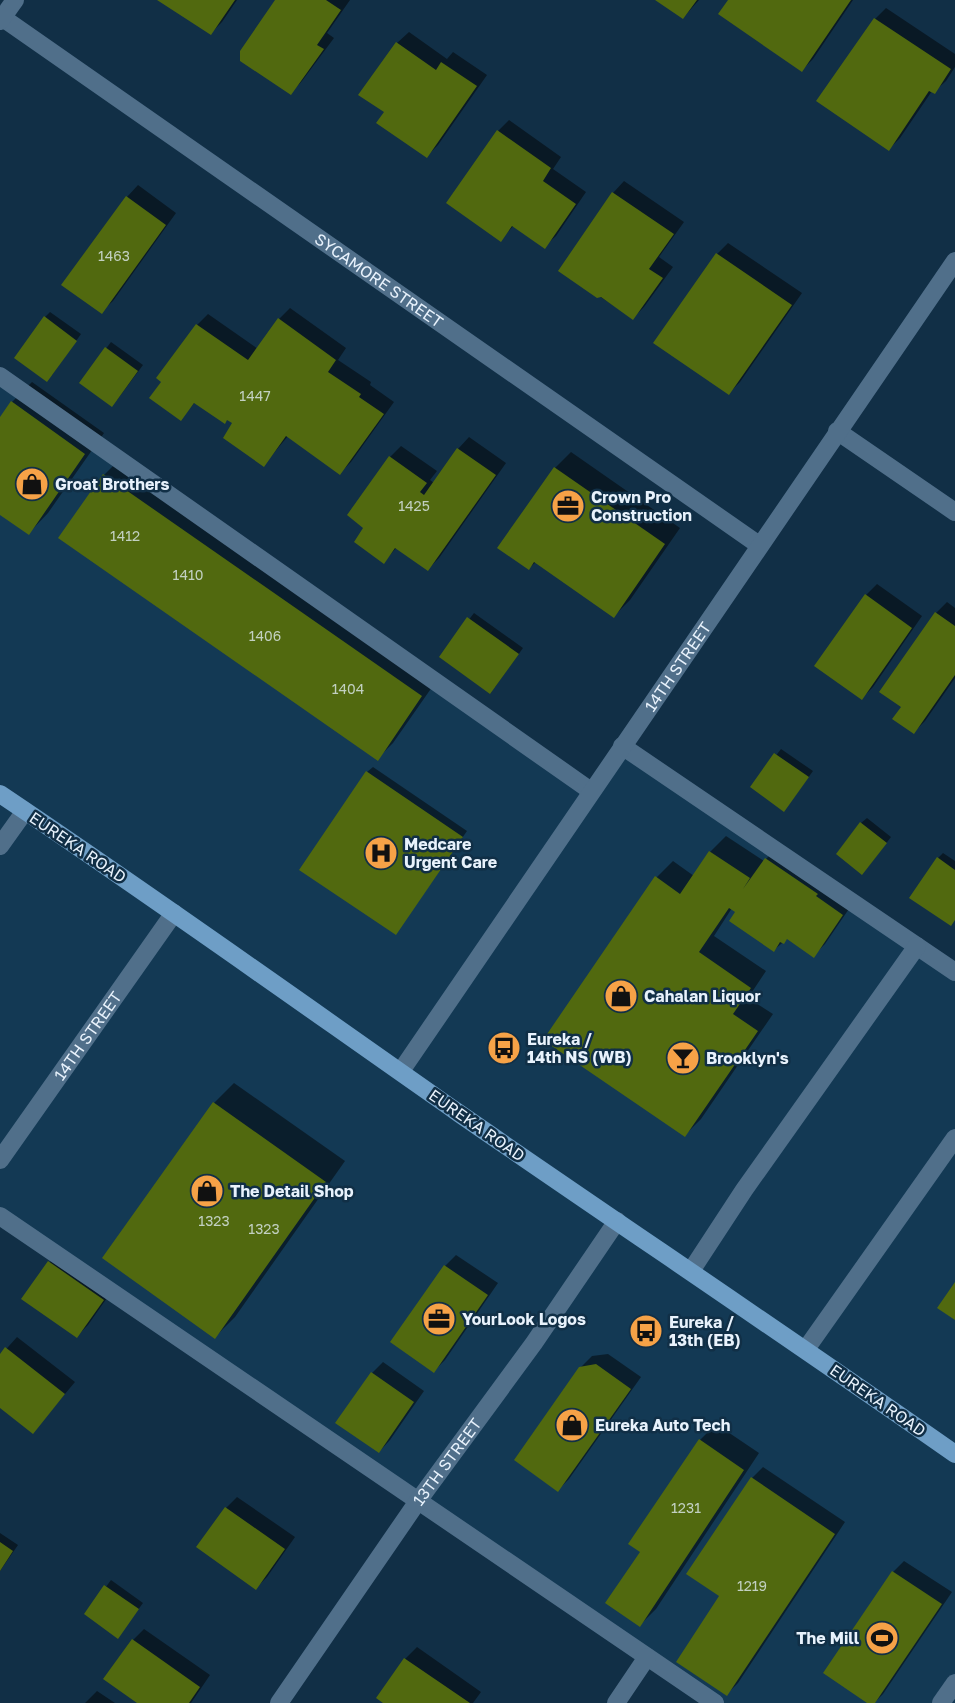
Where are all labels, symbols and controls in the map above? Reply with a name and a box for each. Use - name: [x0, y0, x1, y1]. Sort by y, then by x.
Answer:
- street label: SYCAMORE STREET: [311, 229, 447, 332]
- house number: 1463: [98, 247, 130, 264]
- house number: 1447: [239, 387, 271, 404]
- shop icon: Groat Brothers: [14, 466, 50, 502]
- place label: Groat Brothers: [55, 474, 170, 494]
- place label: Crown Pro Construction: [591, 487, 692, 525]
- office icon: Crown Pro Construction: [550, 488, 586, 524]
- house number: 1425: [398, 497, 430, 514]
- house number: 1412: [110, 527, 140, 544]
- house number: 1410: [173, 566, 203, 583]
- street label: 14TH STREET: [640, 618, 715, 715]
- house number: 1406: [249, 627, 281, 644]
- house number: 1404: [332, 680, 364, 697]
- street label: EUREKA ROAD: [26, 807, 130, 887]
- place label: Medcare Urgent Care: [404, 834, 497, 872]
- hospital icon: Medcare Urgent Care: [363, 835, 399, 871]
- shop icon: Cahalan Liquor: [603, 978, 639, 1014]
- place label: Cahalan Liquor: [644, 986, 761, 1006]
- street label: 14TH STREET: [49, 987, 126, 1084]
- place label: Eureka / 14th NS (WB): [527, 1029, 632, 1067]
- bus stop icon: Eureka / 14th NS (WB): [486, 1030, 522, 1066]
- bar icon: Brooklyn's: [665, 1040, 701, 1076]
- place label: Brooklyn's: [706, 1048, 789, 1068]
- street label: EUREKA ROAD: [425, 1085, 529, 1165]
- shop icon: The Detail Shop: [189, 1173, 225, 1209]
- place label: The Detail Shop: [230, 1181, 354, 1201]
- house number: 1323: [198, 1212, 230, 1229]
- house number: 1323: [248, 1220, 280, 1237]
- office icon: YourLook Logos: [421, 1301, 457, 1337]
- place label: YourLook Logos: [462, 1309, 586, 1329]
- place label: Eureka / 13th (EB): [669, 1312, 741, 1350]
- bus stop icon: Eureka / 13th (EB): [628, 1313, 664, 1349]
- street label: EUREKA ROAD: [826, 1360, 930, 1440]
- shop icon: Eureka Auto Tech: [554, 1407, 590, 1443]
- street label: 13TH STREET: [408, 1414, 486, 1509]
- place label: Eureka Auto Tech: [595, 1415, 730, 1435]
- house number: 1231: [671, 1499, 701, 1516]
- house number: 1219: [737, 1577, 767, 1594]
- sports icon: The Mill: [864, 1620, 900, 1656]
- place label: The Mill: [796, 1628, 860, 1648]

